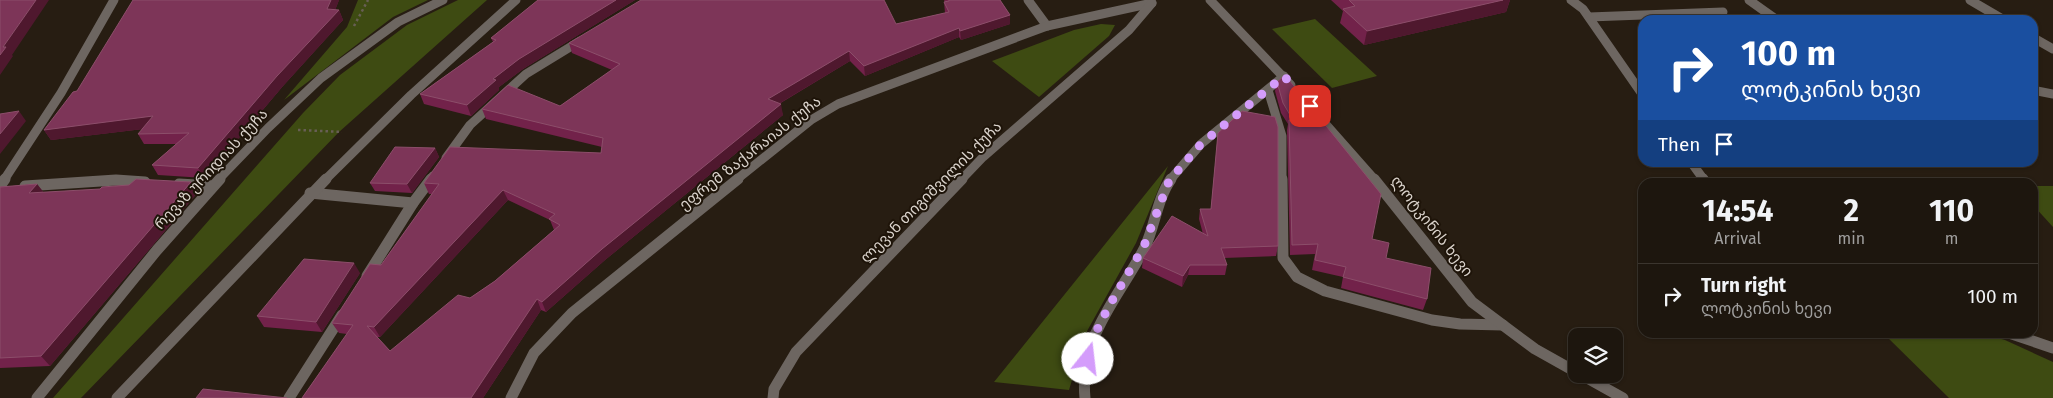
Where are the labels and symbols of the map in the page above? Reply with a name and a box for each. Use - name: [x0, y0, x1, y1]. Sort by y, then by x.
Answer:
- pin: [1289, 85, 1331, 127]
- street label: ეფრემ ზაქარაიას ქუჩა: [676, 92, 824, 214]
- street label: რევაზ ურიდიას ქუჩა: [150, 105, 272, 233]
- street label: ლევან თიგიშვილის ქუჩა: [857, 118, 1005, 266]
- street label: ლოტკინის ხევი: [1387, 172, 1477, 280]
- position arrow: [1061, 332, 1113, 384]

